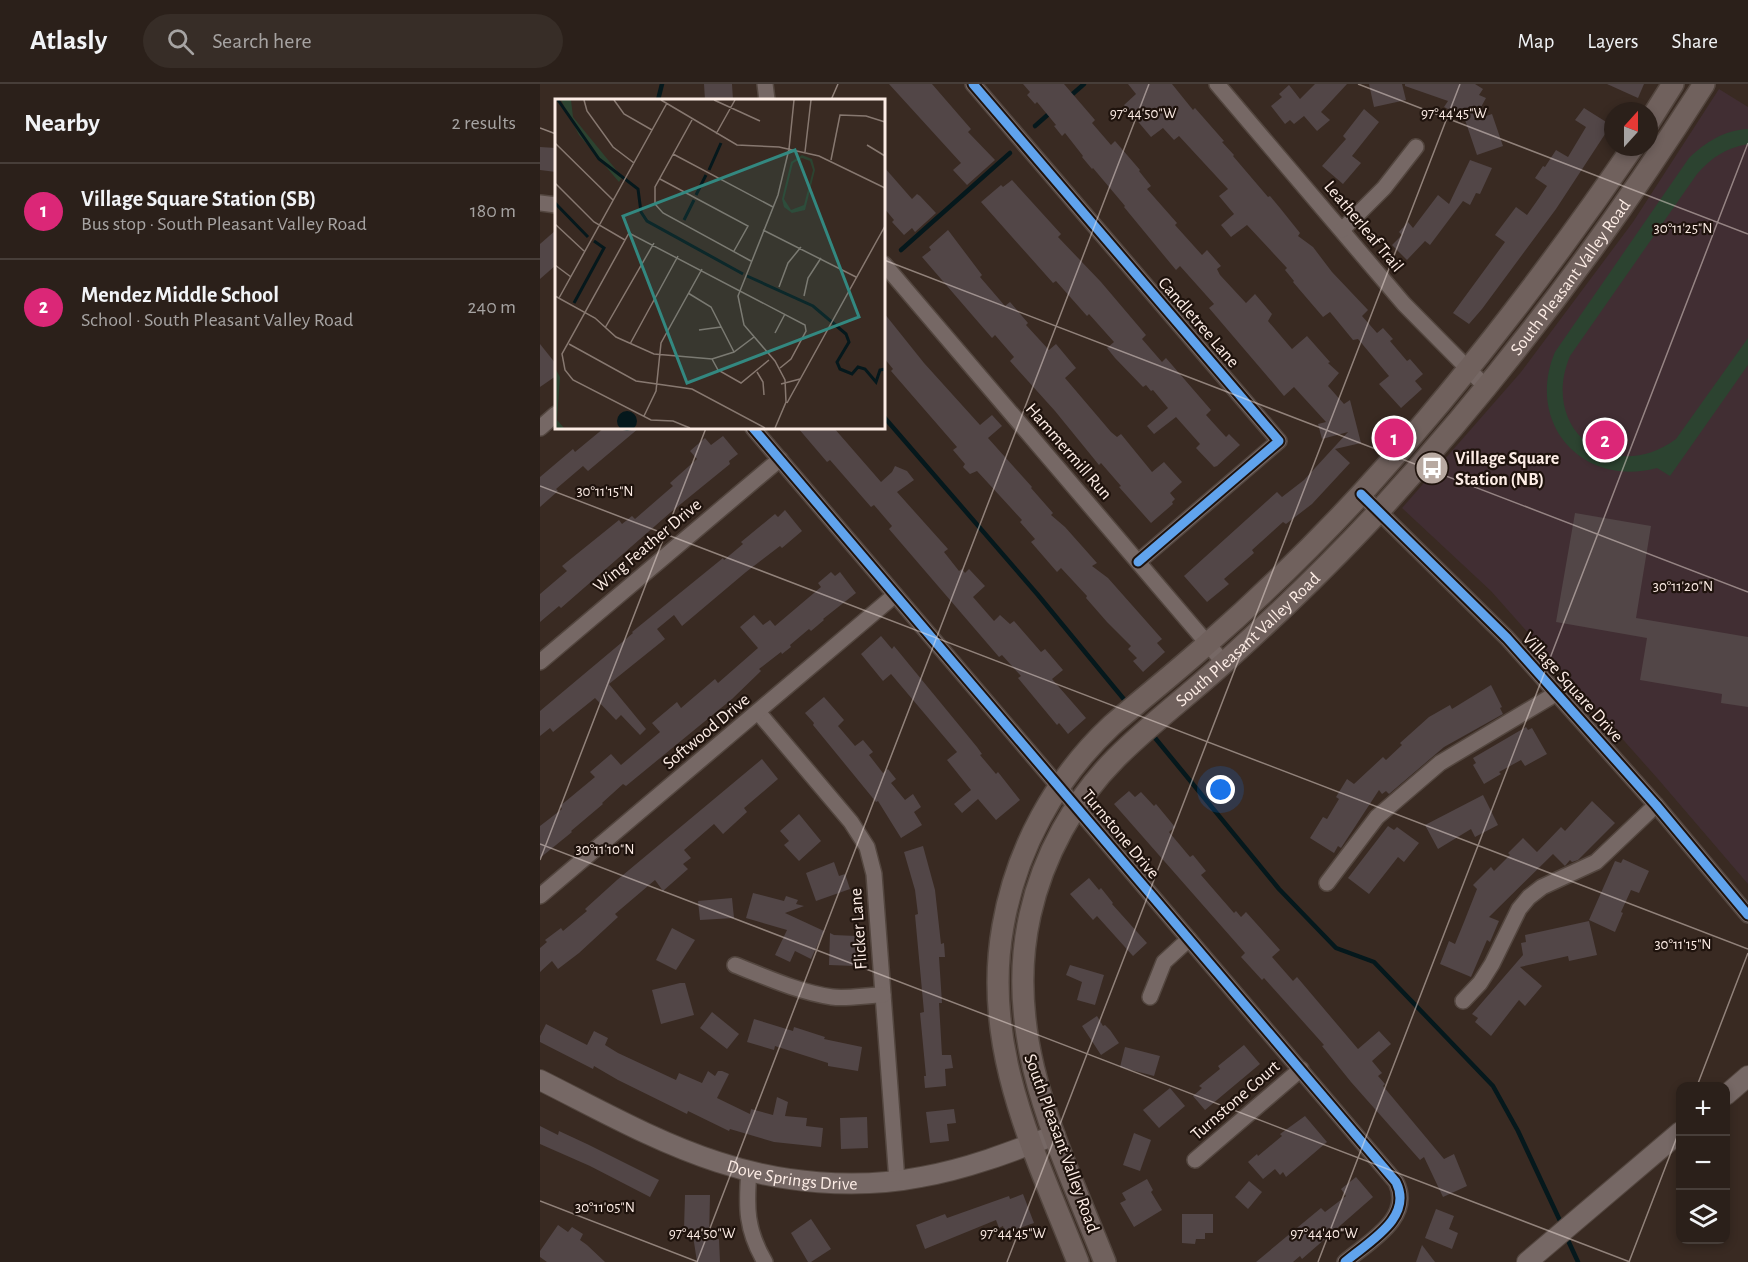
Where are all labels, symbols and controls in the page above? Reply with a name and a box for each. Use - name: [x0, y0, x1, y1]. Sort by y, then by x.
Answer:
- search box: [143, 14, 563, 68]
- icon: search: [164, 25, 197, 58]
- text: Atlasly: [30, 27, 107, 55]
- text: Search here: [212, 30, 312, 52]
- text: Map: [1518, 31, 1554, 52]
- text: Layers: [1587, 31, 1638, 52]
- text: Share: [1671, 31, 1718, 52]
- inset map: [555, 99, 885, 429]
- north arrow: [1604, 102, 1658, 156]
- text: 97°44'50"W: [1110, 106, 1177, 121]
- text: 97°44'45"W: [1421, 106, 1488, 121]
- text: Nearby: [24, 110, 100, 136]
- text: 2 results: [452, 113, 516, 133]
- street label: Leatherleaf Trail: [1320, 178, 1406, 276]
- text: Village Square Station (SB): [81, 188, 316, 210]
- street label: South Pleasant Valley Road: [1507, 197, 1634, 359]
- text: 1: [40, 201, 47, 221]
- text: 180 m: [470, 201, 516, 221]
- text: Bus stop · South Pleasant Valley Road: [81, 214, 367, 234]
- text: 30°11'25"N: [1654, 221, 1712, 236]
- street label: Candletree Lane: [1154, 274, 1242, 371]
- text: Mendez Middle School: [81, 284, 279, 306]
- text: 2: [39, 297, 48, 317]
- text: 240 m: [467, 297, 516, 317]
- text: School · South Pleasant Valley Road: [81, 310, 353, 330]
- street label: Hammermill Run: [1022, 400, 1115, 503]
- pin: 1: [1374, 416, 1414, 460]
- pin: 2: [1586, 418, 1624, 462]
- bus stop icon: Village Square Station (NB): [1414, 450, 1450, 486]
- place label: Village Square Station (NB): [1455, 450, 1559, 489]
- text: 30°11'15"N: [576, 484, 634, 499]
- street label: Wing Feather Drive: [590, 496, 705, 596]
- street label: South Pleasant Valley Road: [1173, 569, 1324, 710]
- text: 30°11'20"N: [1653, 579, 1713, 594]
- street label: Village Square Drive: [1518, 629, 1626, 746]
- street label: Softwood Drive: [660, 690, 754, 773]
- your location: [1206, 775, 1235, 804]
- street label: Turnstone Drive: [1078, 787, 1163, 883]
- text: 30°11'10"N: [576, 842, 634, 857]
- street label: Flicker Lane: [847, 888, 871, 970]
- text: 30°11'15"N: [1654, 937, 1712, 952]
- street label: South Pleasant Valley Road: [1020, 1052, 1102, 1235]
- street label: Turnstone Court: [1188, 1057, 1284, 1144]
- map controls: [1676, 1082, 1730, 1244]
- button: +: [1676, 1082, 1730, 1136]
- button: −: [1676, 1136, 1730, 1190]
- street label: Dove Springs Drive: [725, 1157, 858, 1194]
- button: layers: [1676, 1190, 1730, 1244]
- text: 30°11'05"N: [575, 1200, 635, 1215]
- text: 97°44'50"W: [669, 1226, 736, 1241]
- text: 97°44'45"W: [980, 1226, 1047, 1241]
- text: 97°44'40"W: [1290, 1226, 1358, 1241]

